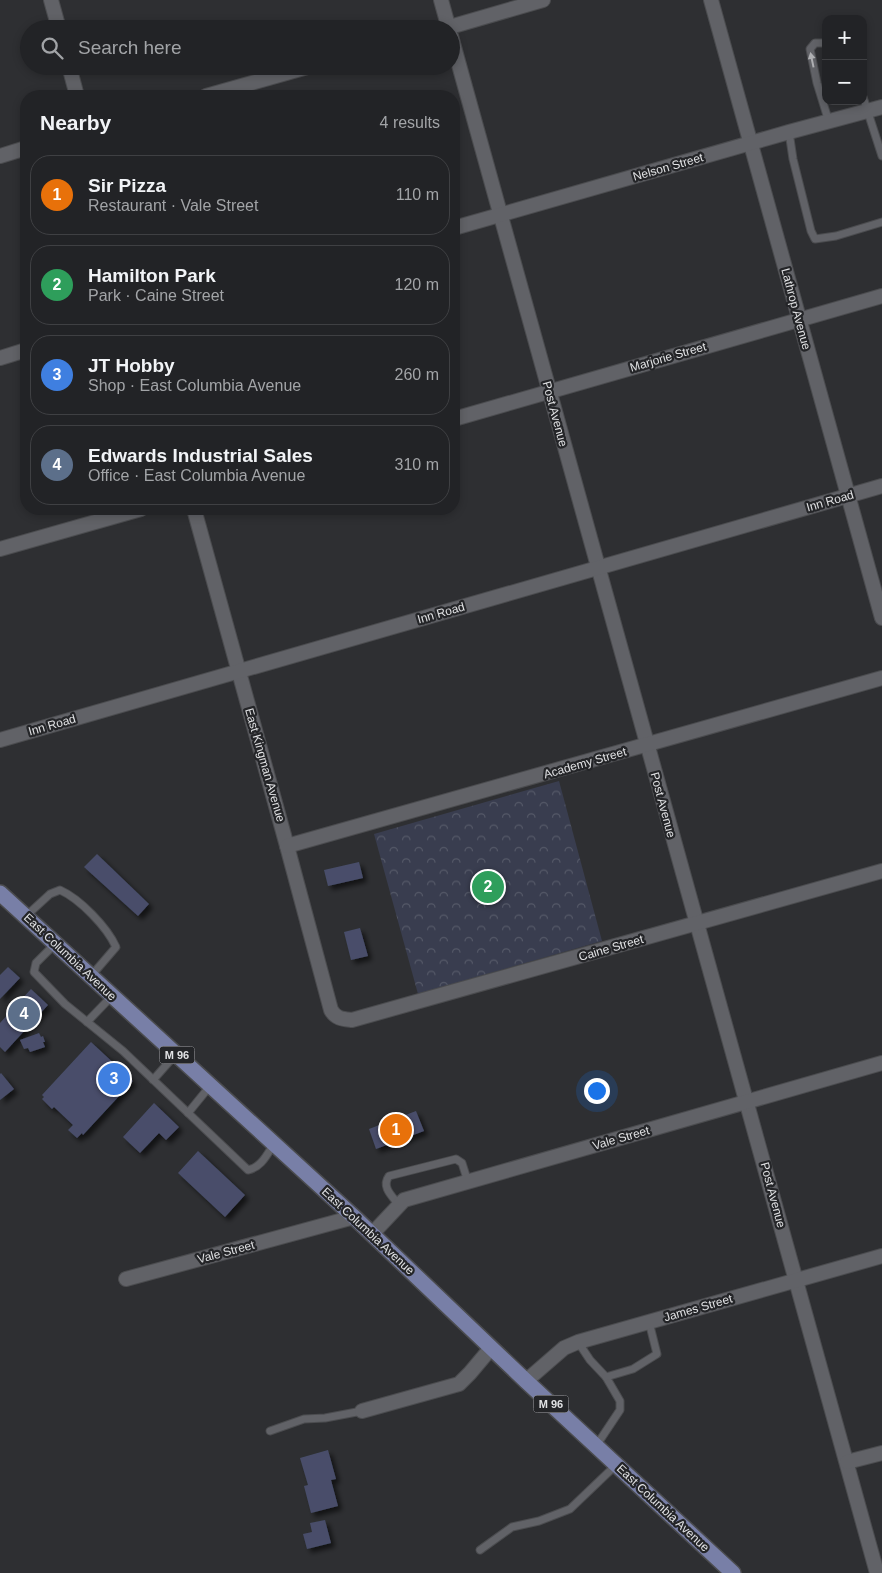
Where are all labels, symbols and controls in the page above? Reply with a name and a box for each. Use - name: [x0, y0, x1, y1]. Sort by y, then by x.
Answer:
- map controls: [822, 15, 867, 105]
- button: +: [822, 15, 867, 60]
- search box: [20, 20, 460, 75]
- icon: search: [38, 34, 66, 62]
- text: Search here: [78, 37, 182, 58]
- one-way arrow: [808, 52, 816, 68]
- button: −: [822, 60, 867, 105]
- text: Nearby: [40, 111, 111, 134]
- text: 4 results: [380, 114, 440, 131]
- street label: Nelson Street: [631, 150, 706, 184]
- text: Sir Pizza: [88, 175, 166, 196]
- text: 1: [53, 186, 61, 203]
- text: 110 m: [396, 186, 439, 203]
- text: Restaurant · Vale Street: [88, 197, 258, 214]
- text: Hamilton Park: [88, 265, 216, 286]
- street label: Lathrop Avenue: [778, 267, 814, 352]
- text: 2: [53, 276, 61, 293]
- text: 120 m: [395, 276, 439, 293]
- text: Park · Caine Street: [88, 287, 224, 304]
- street label: Marjorie Street: [628, 339, 708, 375]
- text: JT Hobby: [88, 355, 175, 376]
- text: 3: [53, 366, 61, 383]
- text: 260 m: [395, 366, 439, 383]
- text: Shop · East Columbia Avenue: [88, 377, 301, 394]
- street label: Post Avenue: [540, 380, 571, 449]
- text: Edwards Industrial Sales: [88, 445, 313, 466]
- text: 4: [53, 456, 61, 473]
- text: 310 m: [395, 456, 439, 473]
- text: Office · East Columbia Avenue: [88, 467, 305, 484]
- street label: Inn Road: [805, 488, 855, 514]
- street label: Inn Road: [416, 600, 466, 626]
- street label: East Kingman Avenue: [242, 706, 288, 824]
- street label: Inn Road: [27, 712, 77, 738]
- street label: Academy Street: [542, 744, 629, 781]
- street label: Post Avenue: [648, 771, 679, 840]
- pin: 2: [472, 868, 504, 906]
- street label: East Columbia Avenue: [21, 911, 119, 1004]
- street label: Caine Street: [577, 932, 646, 964]
- pin: 4: [8, 995, 40, 1033]
- road number: M 96: [160, 1046, 194, 1064]
- pin: 3: [98, 1060, 130, 1098]
- your location: [584, 1078, 610, 1104]
- pin: 1: [380, 1111, 412, 1149]
- street label: Vale Street: [591, 1123, 652, 1153]
- street label: Post Avenue: [758, 1161, 789, 1230]
- street label: East Columbia Avenue: [319, 1185, 417, 1278]
- street label: Vale Street: [196, 1237, 257, 1266]
- street label: James Street: [662, 1291, 735, 1324]
- road number: M 96: [534, 1396, 568, 1412]
- street label: East Columbia Avenue: [614, 1462, 712, 1555]

